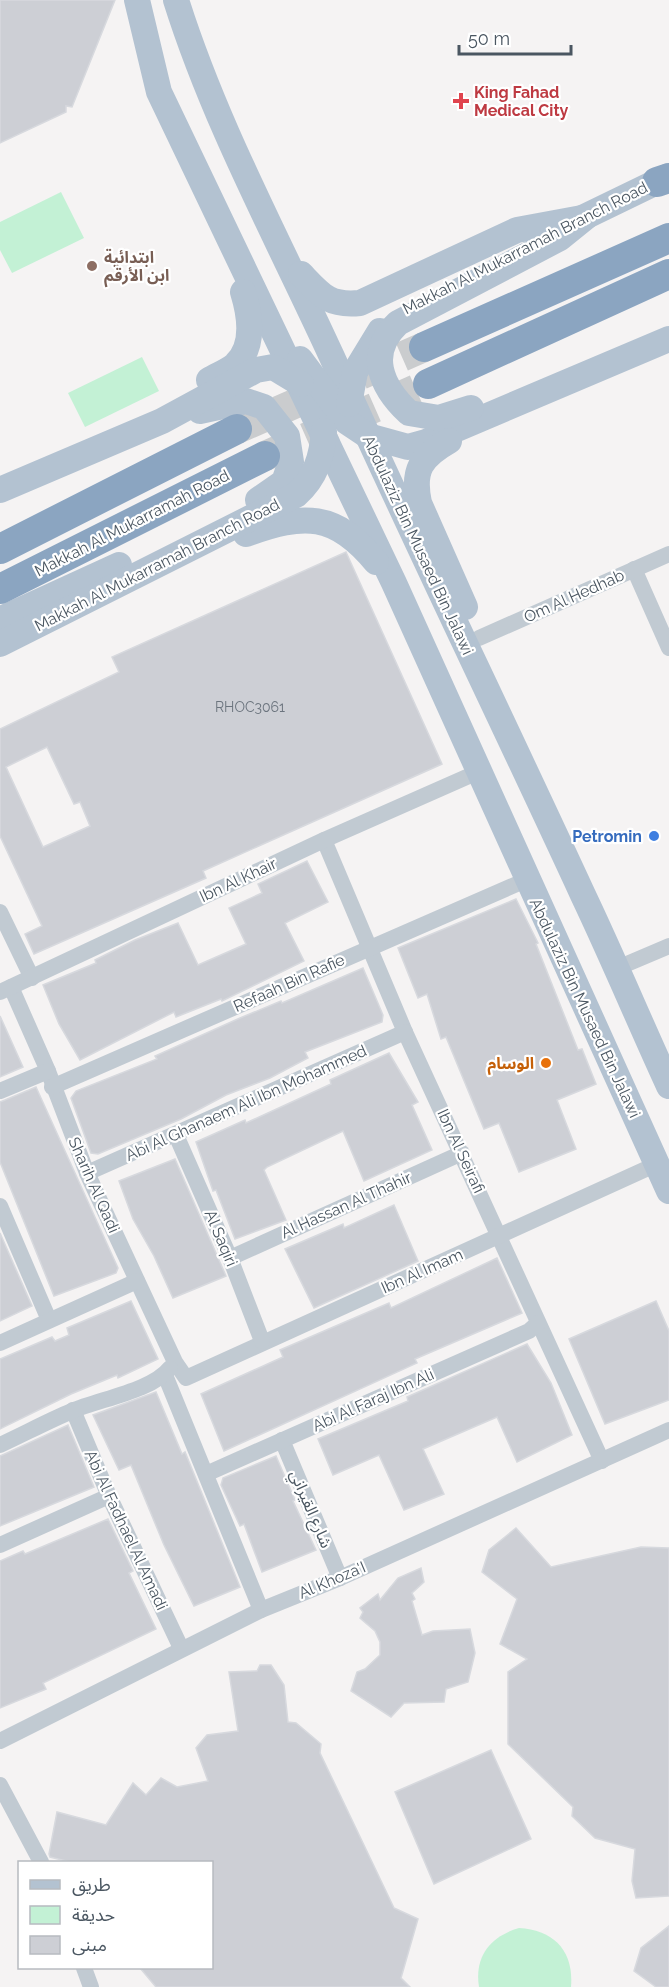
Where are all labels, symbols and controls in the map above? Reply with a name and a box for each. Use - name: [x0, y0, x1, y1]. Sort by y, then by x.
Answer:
- scale bar: [459, 18, 572, 56]
- text: 50 m: [468, 28, 510, 49]
- place label: King Fahad Medical City: [474, 83, 569, 120]
- marker: King Fahad Medical City: [452, 92, 470, 110]
- street label: Makkah Al Mukarramah Branch Road: [399, 178, 651, 318]
- place label: ابتدائية ابن الأرقم: [104, 248, 169, 288]
- marker: ابتدائية ابن الأرقم: [85, 259, 99, 273]
- street label: Abdulaziz Bin Musaed Bin Jalawi: [359, 432, 477, 658]
- street label: Makkah Al Mukarramah Road: [32, 466, 233, 580]
- street label: Makkah Al Mukarramah Branch Road: [31, 495, 283, 635]
- street label: Om Al Hedhab: [521, 565, 627, 627]
- house number: RHOC3061: [215, 699, 285, 715]
- place label: Petromin: [572, 827, 642, 846]
- marker: Petromin: [647, 829, 661, 843]
- street label: Ibn Al Khair: [196, 854, 280, 906]
- street label: Abdulaziz Bin Musaed Bin Jalawi: [526, 895, 644, 1121]
- street label: Refaah Bin Rafie: [231, 950, 347, 1016]
- street label: Abi Al Ghanaem Ali Ibn Mohammed: [122, 1041, 370, 1165]
- place label: الوسام: [487, 1054, 534, 1075]
- marker: الوسام: [539, 1056, 553, 1070]
- street label: Ibn Al Seirafi: [433, 1106, 489, 1196]
- street label: Sharih Al Qadi: [64, 1134, 124, 1236]
- street label: Al Hassan Al Thahir: [278, 1168, 415, 1242]
- street label: Al Saqiri: [201, 1207, 241, 1269]
- street label: Ibn Al Imam: [378, 1245, 466, 1297]
- street label: Abi Al Faraj Ibn Ali: [309, 1365, 437, 1435]
- street label: Abi Al Fadhael Al Amadi: [81, 1447, 171, 1613]
- street label: شارع القيراني: [283, 1467, 336, 1552]
- street label: Al Khoza'I: [296, 1557, 368, 1603]
- legend: [18, 1861, 213, 1969]
- text: طريق: [72, 1874, 111, 1896]
- text: حديقة: [72, 1904, 115, 1925]
- text: مبنى: [72, 1934, 107, 1956]

